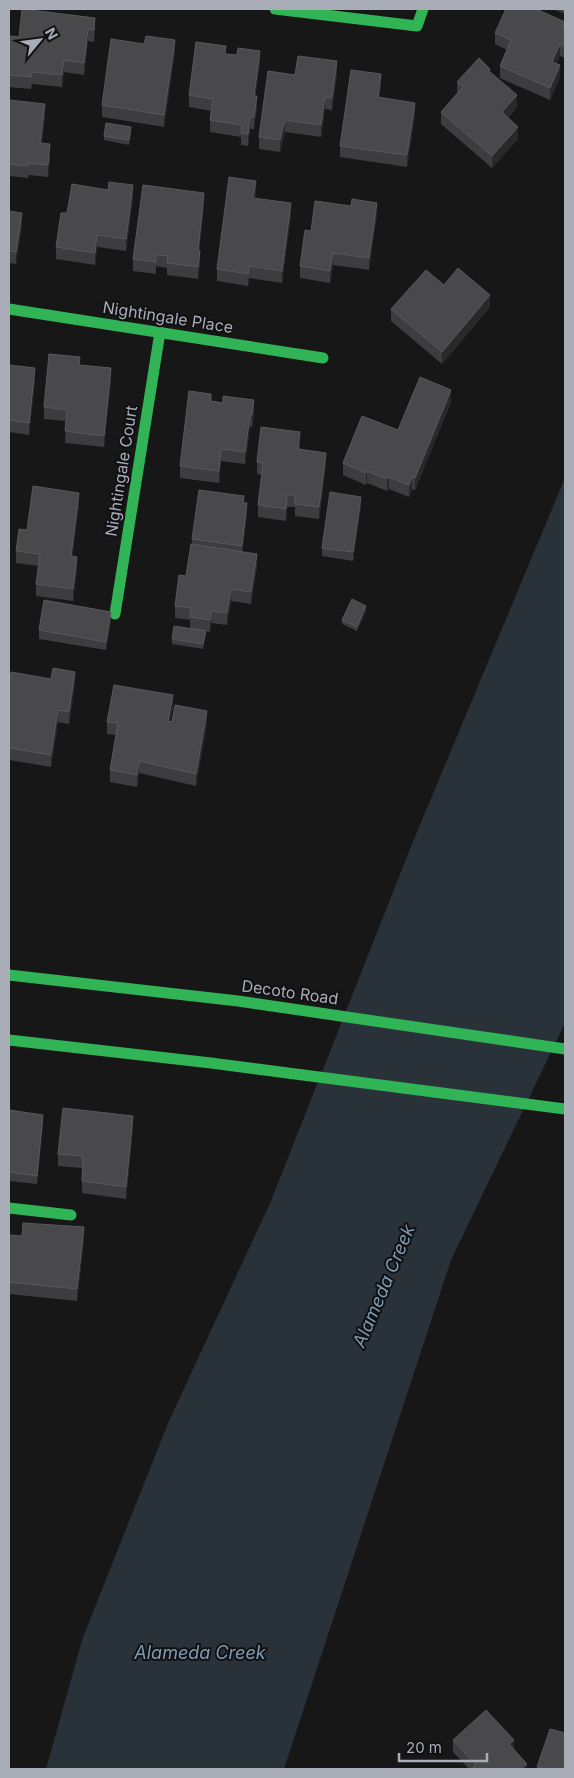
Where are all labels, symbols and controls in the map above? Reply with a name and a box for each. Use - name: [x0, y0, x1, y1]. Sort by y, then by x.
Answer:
- north arrow: [15, 15, 65, 65]
- text: N: [42, 25, 62, 42]
- street label: Nightingale Place: [101, 297, 235, 337]
- street label: Nightingale Court: [101, 404, 141, 538]
- street label: Decoto Road: [240, 975, 340, 1009]
- water label: Alameda Creek: [348, 1220, 419, 1351]
- water label: Alameda Creek: [133, 1642, 267, 1663]
- scale bar: [399, 1730, 486, 1762]
- text: 20 m: [406, 1738, 442, 1757]

